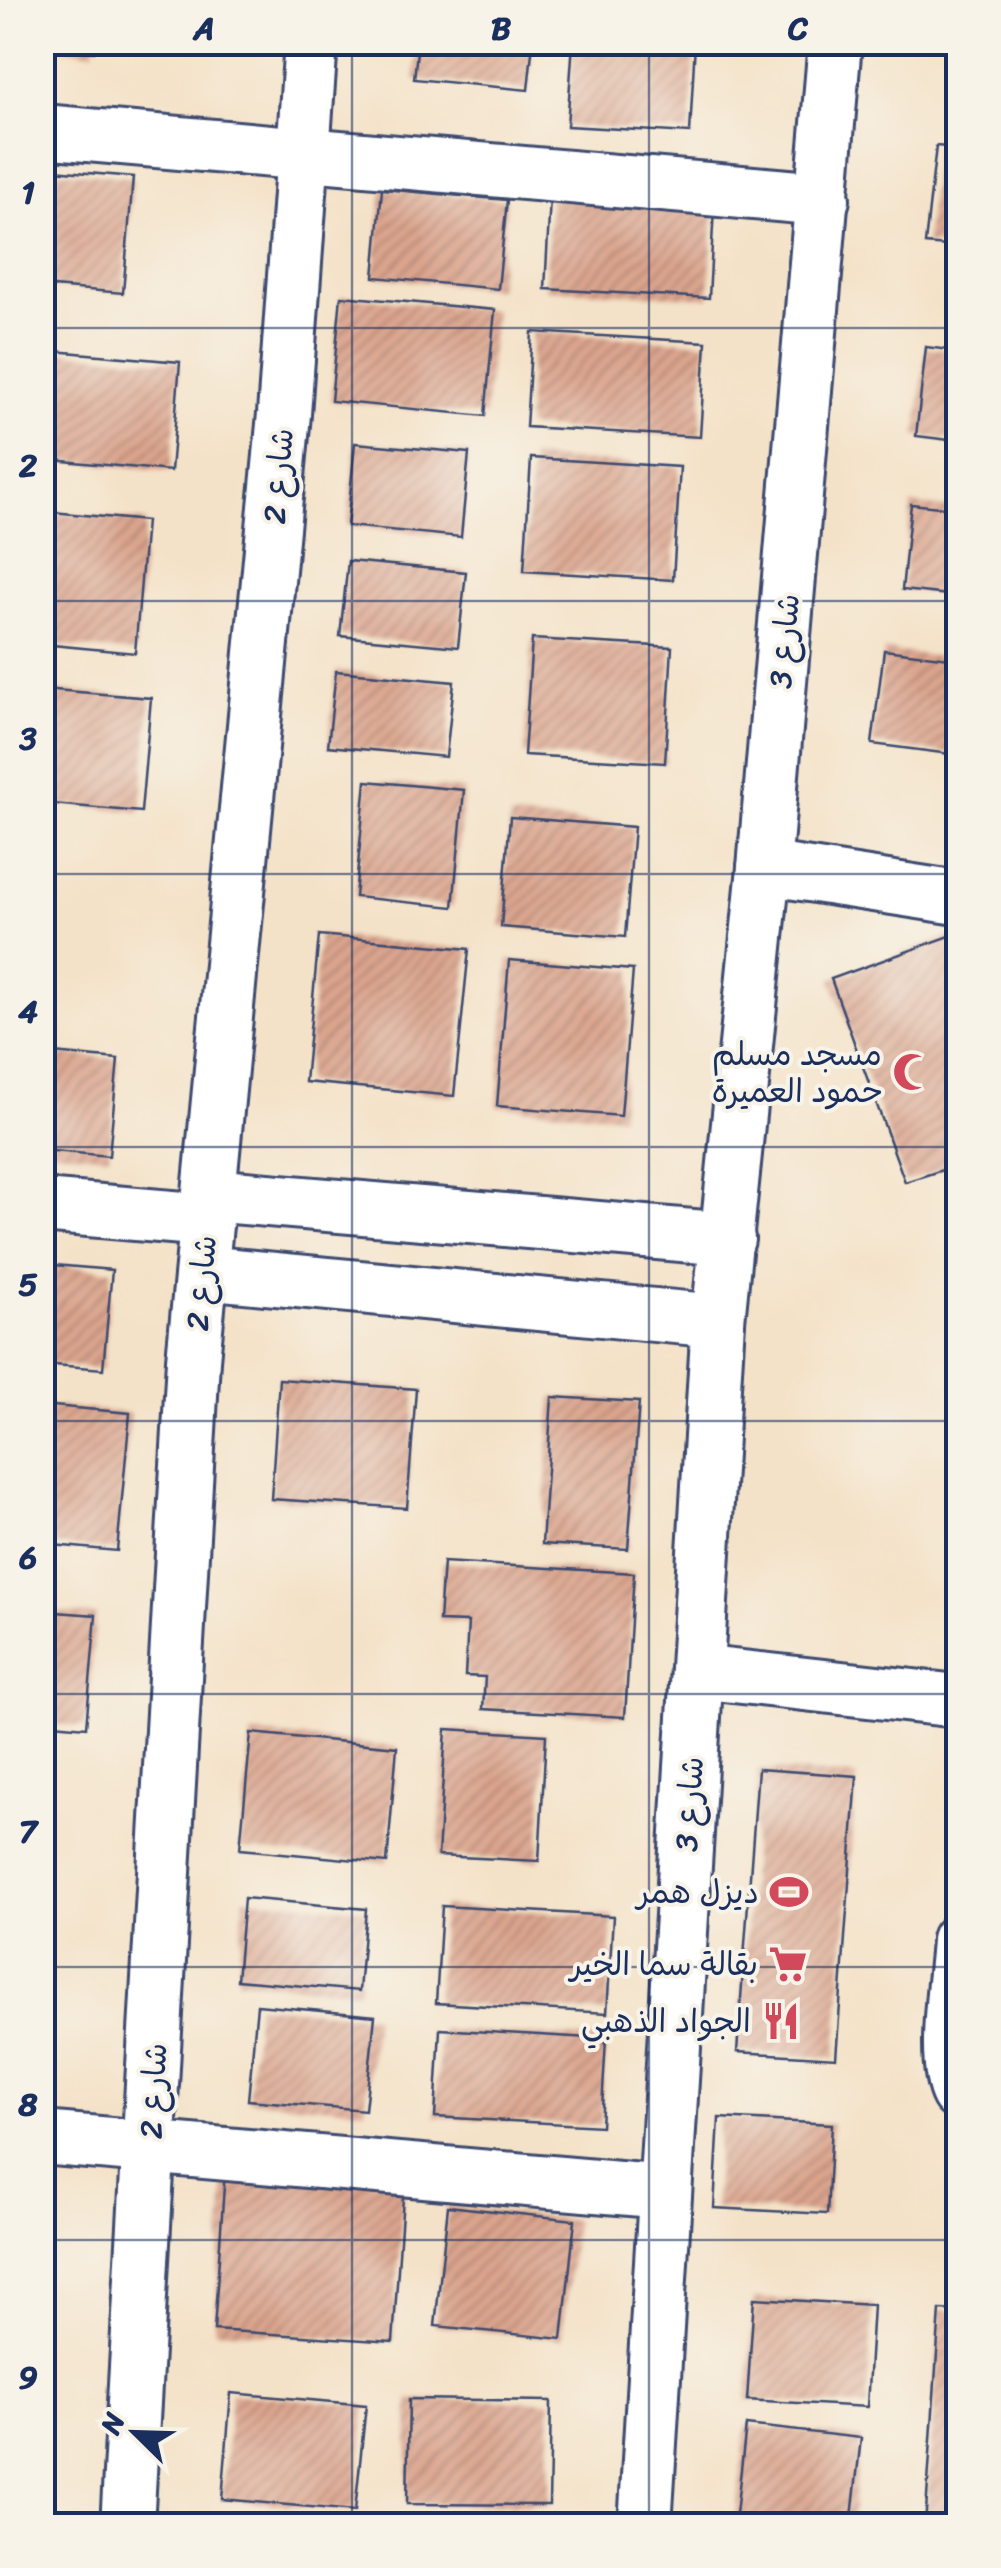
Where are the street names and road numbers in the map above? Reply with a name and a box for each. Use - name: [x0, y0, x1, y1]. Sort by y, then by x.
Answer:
- street label: شارع 2: [246, 426, 311, 526]
- street label: شارع 3: [752, 591, 817, 691]
- street label: شارع 2: [169, 1233, 234, 1333]
- street label: شارع 3: [658, 1755, 721, 1853]
- street label: شارع 2: [123, 2042, 184, 2140]

